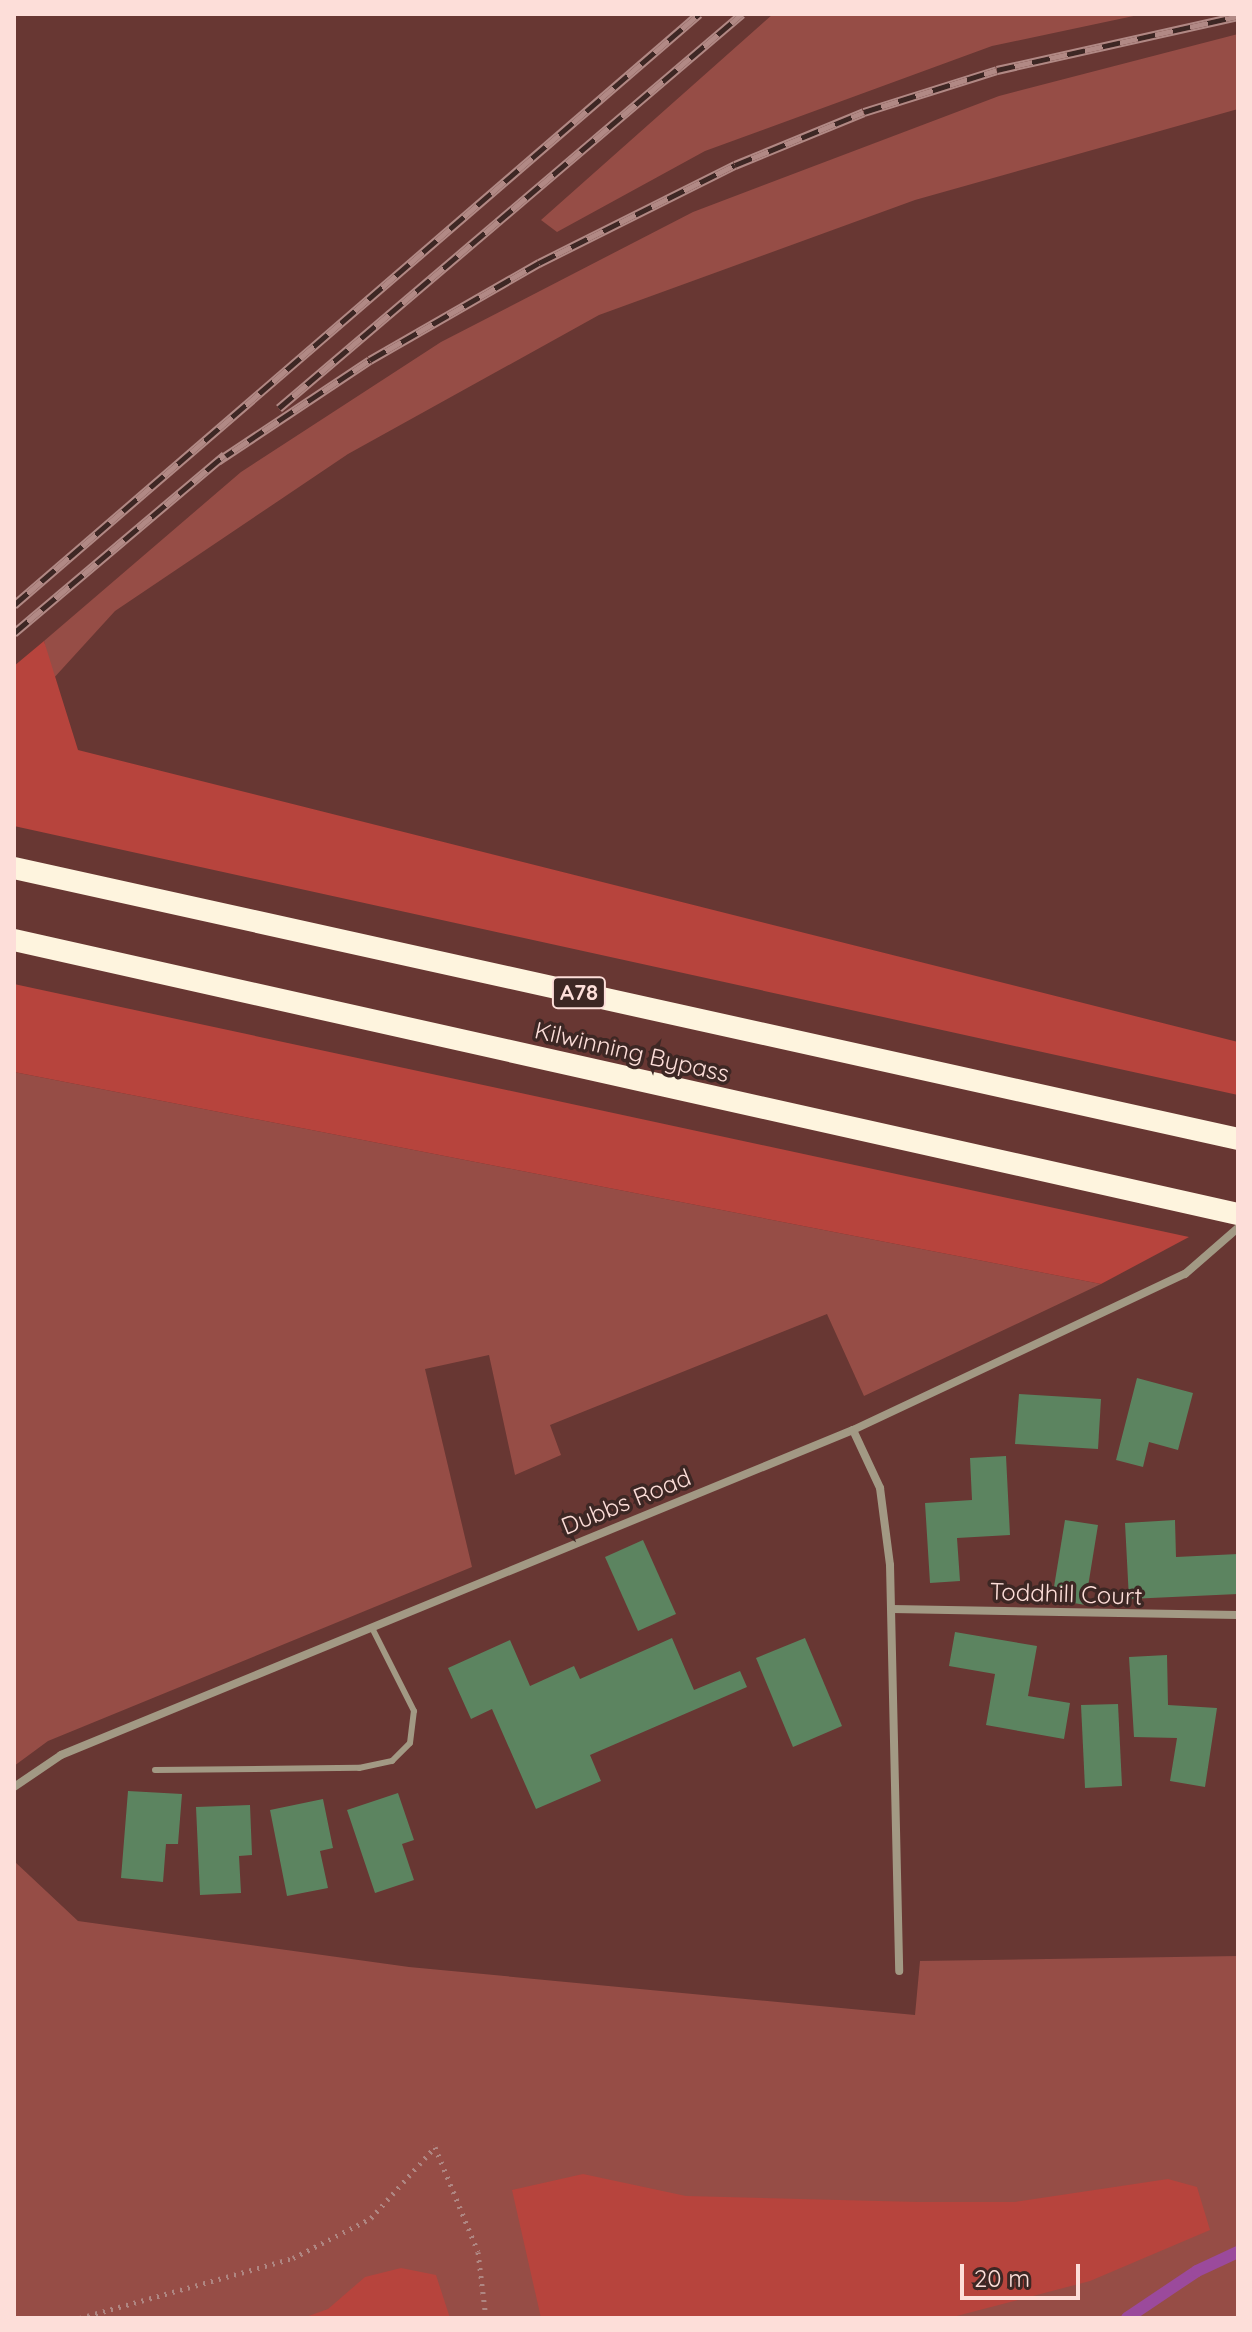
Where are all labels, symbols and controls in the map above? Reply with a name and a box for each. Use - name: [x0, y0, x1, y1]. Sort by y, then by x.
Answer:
- road number: A78: [551, 975, 607, 1011]
- street label: Kilwinning Bypass: [532, 1016, 732, 1088]
- street label: Dubbs Road: [557, 1463, 695, 1541]
- street label: Toddhill Court: [989, 1577, 1143, 1611]
- scale bar: [964, 2248, 1084, 2298]
- text: 20 m: [974, 2263, 1030, 2293]

